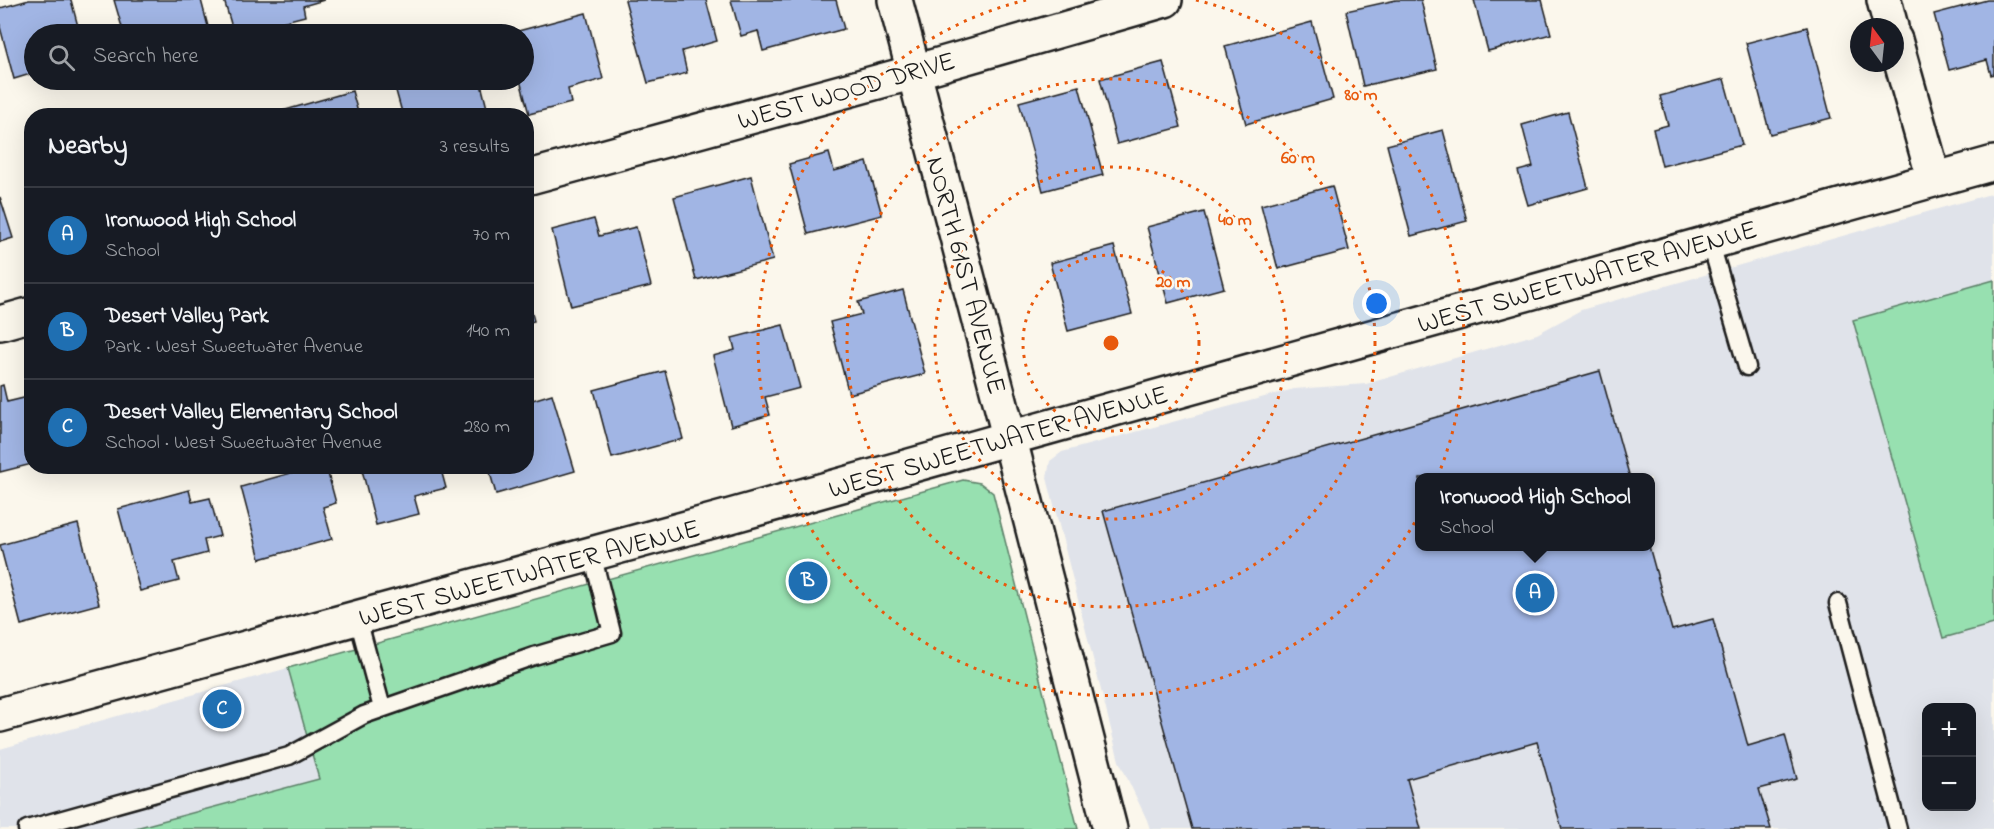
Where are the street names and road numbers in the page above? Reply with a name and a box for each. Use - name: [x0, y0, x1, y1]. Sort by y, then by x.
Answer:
- street label: WEST WOOD DRIVE: [733, 43, 960, 142]
- street label: NORTH 61ST AVENUE: [914, 152, 1015, 399]
- street label: WEST SWEETWATER AVENUE: [1413, 211, 1762, 346]
- street label: WEST SWEETWATER AVENUE: [824, 376, 1173, 511]
- street label: WEST SWEETWATER AVENUE: [355, 510, 705, 639]

